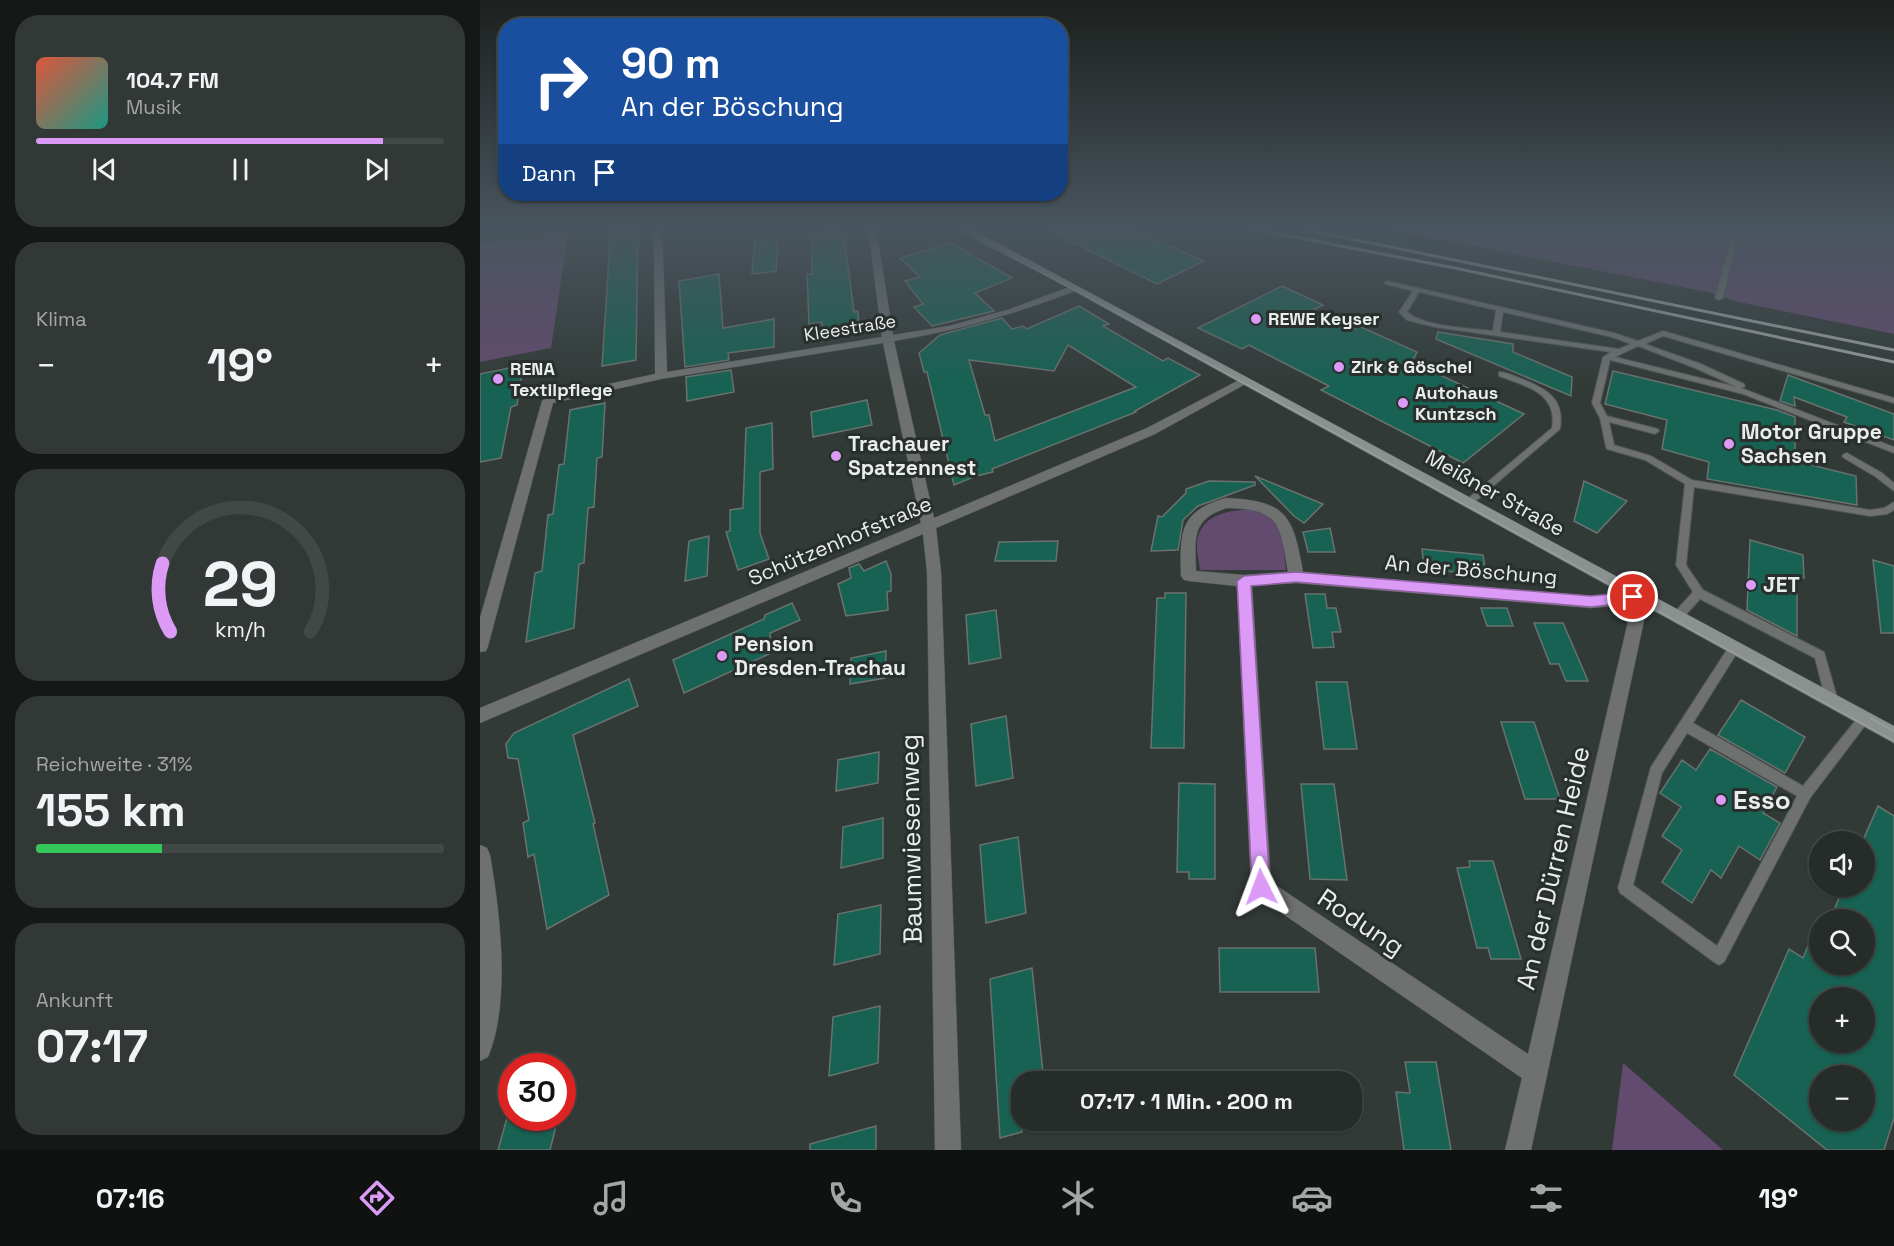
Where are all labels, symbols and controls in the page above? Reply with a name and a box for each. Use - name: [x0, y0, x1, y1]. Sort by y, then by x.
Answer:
- text: 90 m: [621, 37, 721, 90]
- icon: right: [522, 42, 600, 120]
- text: 104.7 FM: [126, 66, 219, 94]
- text: An der Böschung: [621, 89, 844, 124]
- text: Musik: [126, 94, 182, 120]
- icon: previous: [88, 153, 121, 186]
- icon: pause: [224, 153, 257, 186]
- icon: next: [360, 153, 393, 186]
- icon: arrive: [588, 156, 621, 189]
- text: Dann: [522, 159, 576, 187]
- text: Klima: [36, 306, 87, 332]
- place label: REWE Keyser: [1268, 307, 1380, 330]
- street label: Kleestraße: [802, 309, 898, 346]
- marker: REWE Keyser: [1249, 312, 1263, 326]
- text: 19°: [207, 337, 273, 394]
- text: −: [36, 345, 56, 387]
- text: +: [424, 345, 444, 387]
- place label: Zirk & Göschel: [1351, 355, 1472, 378]
- place label: RENA Textilpflege: [510, 357, 613, 401]
- marker: Zirk & Göschel: [1332, 360, 1346, 374]
- marker: RENA Textilpflege: [491, 372, 505, 386]
- place label: Autohaus Kuntzsch: [1415, 381, 1498, 425]
- marker: Autohaus Kuntzsch: [1396, 396, 1410, 410]
- place label: Motor Gruppe Sachsen: [1741, 418, 1882, 469]
- place label: Trachauer Spatzennest: [848, 430, 976, 481]
- marker: Motor Gruppe Sachsen: [1722, 437, 1736, 451]
- street label: Meißner Straße: [1421, 443, 1570, 542]
- marker: Trachauer Spatzennest: [829, 449, 843, 463]
- street label: Schützenhofstraße: [744, 490, 936, 591]
- text: 29: [202, 545, 278, 624]
- street label: An der Böschung: [1384, 549, 1558, 590]
- pin: [1607, 571, 1658, 622]
- place label: JET: [1763, 571, 1800, 598]
- marker: JET: [1744, 578, 1758, 592]
- icon: arrive: [1616, 580, 1649, 613]
- text: km/h: [214, 616, 266, 643]
- place label: Pension Dresden-Trachau: [734, 630, 906, 681]
- marker: Pension Dresden-Trachau: [715, 649, 729, 663]
- street label: Baumwiesenweg: [892, 734, 930, 944]
- street label: An der Dürren Heide: [1508, 743, 1598, 993]
- text: Reichweite · 31%: [36, 751, 192, 777]
- text: 155 km: [36, 782, 186, 839]
- place label: Esso: [1733, 783, 1791, 817]
- marker: Esso: [1714, 793, 1728, 807]
- map controls: [1809, 831, 1875, 1131]
- button: sound: [1809, 831, 1875, 897]
- position arrow: [1229, 855, 1293, 919]
- street label: Rodung: [1311, 881, 1411, 963]
- button: search: [1809, 909, 1875, 975]
- text: Ankunft: [36, 987, 114, 1013]
- button: +: [1809, 987, 1875, 1053]
- text: 07:17: [36, 1018, 148, 1075]
- speed limit sign: 30: [498, 1053, 576, 1131]
- button: −: [1809, 1065, 1875, 1131]
- text: 07:17 · 1 Min. · 200 m: [1080, 1087, 1293, 1115]
- icon: directions: [356, 1177, 398, 1219]
- icon: music: [590, 1177, 632, 1219]
- icon: phone: [824, 1177, 866, 1219]
- icon: climate: [1057, 1177, 1099, 1219]
- icon: car: [1291, 1177, 1333, 1219]
- icon: filters: [1525, 1177, 1567, 1219]
- text: 07:16: [96, 1181, 165, 1216]
- text: 19°: [1759, 1181, 1798, 1216]

